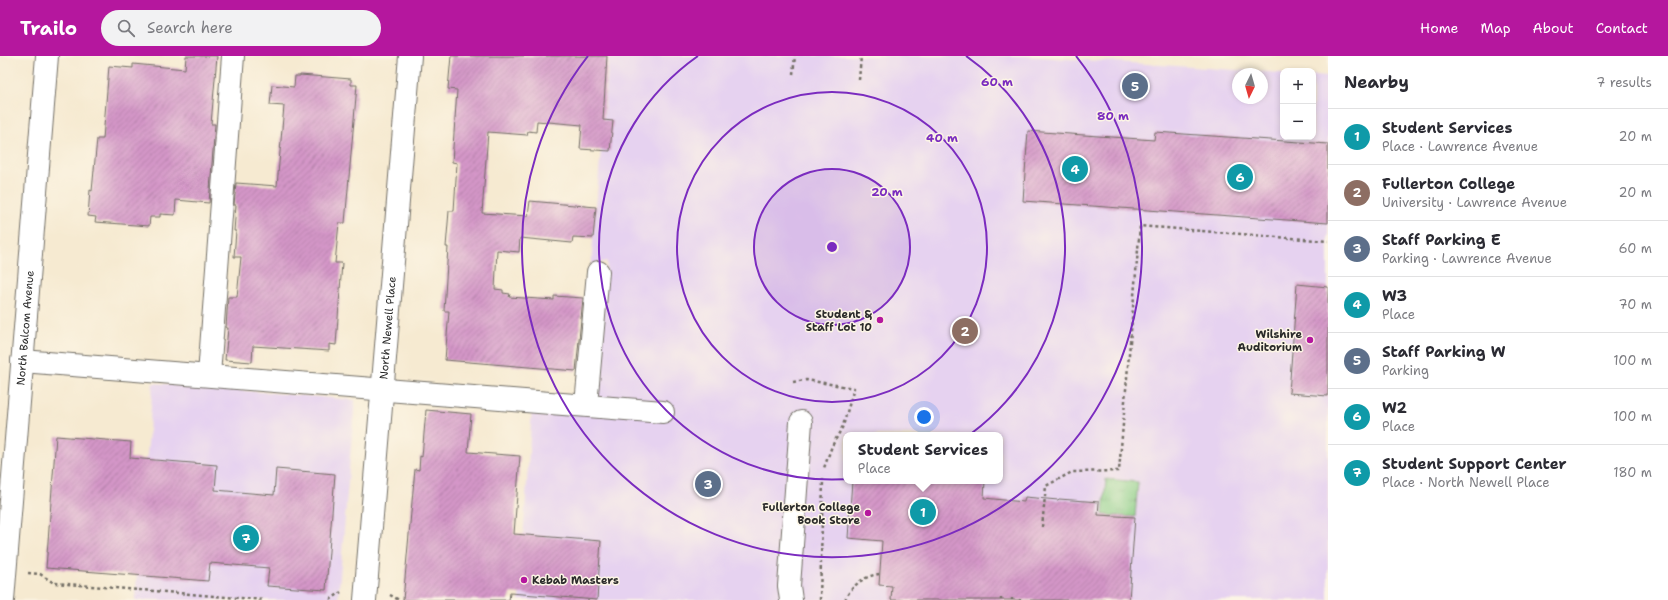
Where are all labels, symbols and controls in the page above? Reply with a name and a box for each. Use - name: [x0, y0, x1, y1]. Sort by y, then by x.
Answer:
- search box: [101, 10, 381, 46]
- text: Trailo: [20, 16, 77, 41]
- icon: search: [115, 17, 137, 39]
- text: Search here: [147, 18, 233, 38]
- text: Home: [1420, 19, 1459, 37]
- text: Map: [1481, 19, 1511, 37]
- text: About: [1533, 19, 1574, 37]
- text: Contact: [1596, 19, 1648, 37]
- north arrow: [1232, 68, 1268, 104]
- map controls: [1280, 68, 1316, 140]
- button: +: [1280, 68, 1316, 104]
- pin: 5: [1122, 71, 1148, 101]
- text: Nearby: [1344, 71, 1409, 93]
- text: 60 m: [981, 74, 1013, 90]
- text: 7 results: [1596, 74, 1652, 91]
- button: −: [1280, 104, 1316, 140]
- text: 80 m: [1097, 108, 1129, 124]
- text: Student Services: [1382, 118, 1512, 138]
- text: 1: [1354, 128, 1360, 145]
- text: 20 m: [1619, 128, 1652, 145]
- text: 40 m: [926, 130, 958, 146]
- text: Place · Lawrence Avenue: [1382, 138, 1538, 155]
- pin: 4: [1062, 154, 1088, 184]
- pin: 6: [1227, 162, 1253, 192]
- text: Fullerton College: [1382, 174, 1515, 194]
- text: 20 m: [871, 184, 903, 200]
- text: 2: [1352, 184, 1362, 201]
- text: 20 m: [1619, 184, 1652, 201]
- text: University · Lawrence Avenue: [1382, 194, 1567, 211]
- text: Staff Parking E: [1382, 230, 1501, 250]
- centre of rings: [825, 240, 839, 254]
- text: 3: [1352, 240, 1362, 257]
- text: 60 m: [1619, 240, 1652, 257]
- text: Parking · Lawrence Avenue: [1382, 250, 1552, 267]
- street label: North Balcom Avenue: [13, 270, 38, 386]
- street label: North Newell Place: [376, 276, 400, 380]
- text: W3: [1382, 286, 1407, 306]
- text: 4: [1352, 296, 1362, 313]
- text: 70 m: [1618, 296, 1652, 313]
- text: Place: [1382, 306, 1415, 323]
- place label: Student & Staff Lot 10: [806, 307, 872, 335]
- marker: Student & Staff Lot 10: [875, 315, 885, 325]
- pin: 2: [952, 316, 978, 346]
- place label: Wilshire Auditorium: [1238, 327, 1302, 355]
- marker: Wilshire Auditorium: [1305, 335, 1315, 345]
- text: Staff Parking W: [1382, 342, 1506, 362]
- text: 5: [1353, 352, 1361, 369]
- text: 100 m: [1613, 352, 1652, 369]
- text: Parking: [1382, 362, 1429, 379]
- text: W2: [1382, 398, 1407, 418]
- your location: [914, 407, 934, 427]
- text: 6: [1352, 408, 1362, 425]
- text: 100 m: [1613, 408, 1652, 425]
- text: Place: [1382, 418, 1415, 435]
- popup: [843, 432, 1003, 484]
- text: Student Services: [858, 440, 988, 460]
- text: Student Support Center: [1382, 454, 1567, 474]
- text: Place: [858, 460, 891, 477]
- text: 7: [1352, 464, 1362, 481]
- text: 180 m: [1613, 464, 1652, 481]
- pin: 3: [695, 469, 721, 499]
- text: Place · North Newell Place: [1382, 474, 1550, 491]
- pin: 1: [910, 497, 936, 527]
- place label: Fullerton College Book Store: [762, 500, 860, 528]
- marker: Fullerton College Book Store: [863, 508, 873, 518]
- pin: 7: [233, 523, 259, 553]
- place label: Kebab Masters: [532, 573, 619, 588]
- marker: Kebab Masters: [519, 575, 529, 585]

